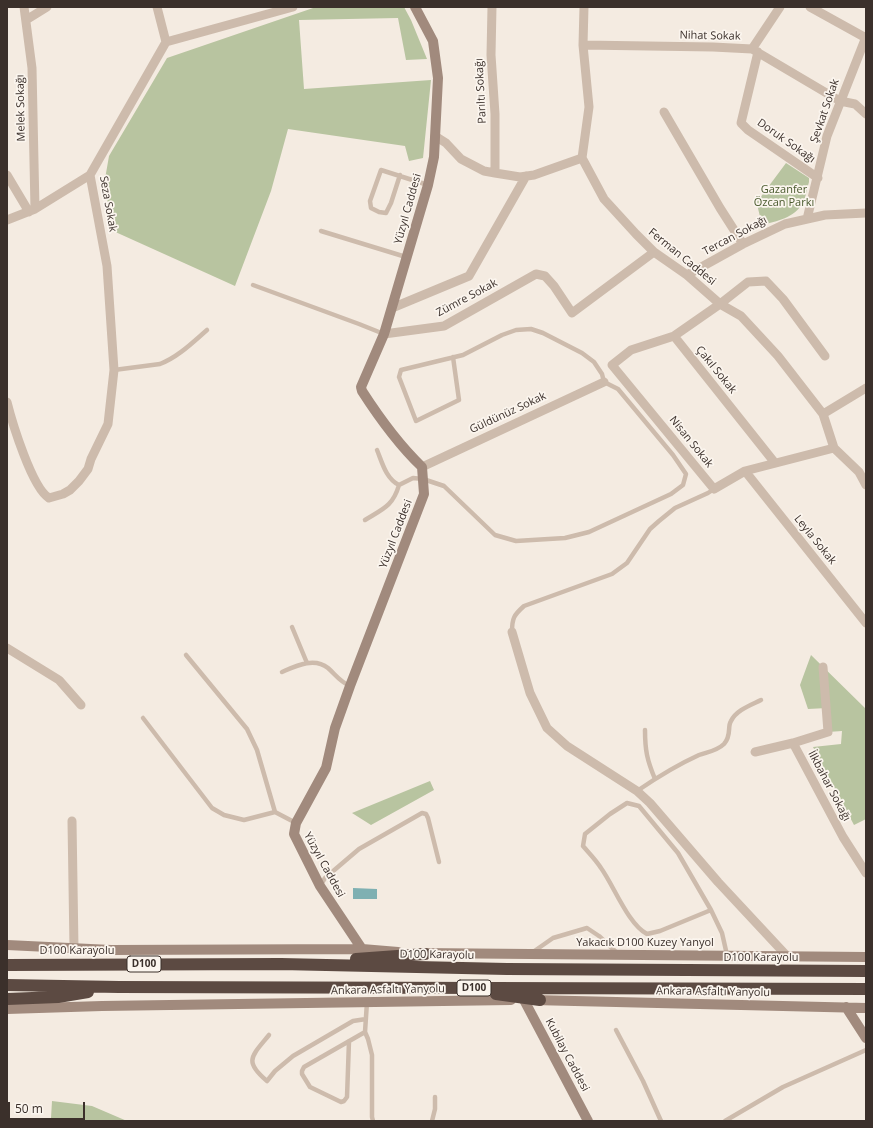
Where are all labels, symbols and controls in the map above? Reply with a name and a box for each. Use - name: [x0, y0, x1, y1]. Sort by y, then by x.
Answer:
- street label: Nihat Sokak: [679, 29, 741, 43]
- street label: Parıltı Sokağı: [473, 58, 489, 124]
- street label: Melek Sokağı: [14, 74, 28, 142]
- street label: Şevkat Sokak: [808, 77, 842, 145]
- street label: Doruk Sokağı: [754, 116, 818, 166]
- street label: Yüzyıl Caddesi: [392, 172, 424, 246]
- street label: Seza Sokak: [97, 175, 119, 233]
- park label: Gazanfer Özcan Parkı: [754, 183, 814, 209]
- street label: Tercan Sokağı: [701, 214, 769, 258]
- street label: Ferman Caddesi: [646, 226, 718, 288]
- street label: Zümre Sokak: [434, 276, 500, 320]
- street label: Çakıl Sokak: [693, 343, 739, 397]
- street label: Güldünüz Sokak: [468, 390, 548, 436]
- street label: Nisan Sokak: [666, 414, 716, 470]
- street label: Yüzyıl Caddesi: [377, 498, 415, 570]
- street label: Leyla Sokak: [791, 513, 839, 567]
- street label: İlkbahar Sokağı: [805, 748, 853, 824]
- street label: Yüzyıl Caddesi: [301, 830, 347, 900]
- street label: Yakacık D100 Kuzey Yanyol: [576, 936, 714, 950]
- street label: D100 Karayolu: [40, 944, 114, 958]
- street label: D100 Karayolu: [399, 948, 475, 962]
- street label: D100 Karayolu: [724, 951, 798, 965]
- road number: D100: [127, 956, 161, 972]
- road number: D100: [457, 980, 491, 996]
- street label: Ankara Asfaltı Yanyolu: [331, 982, 445, 998]
- street label: Ankara Asfaltı Yanyolu: [656, 984, 770, 1000]
- street label: Kubilay Caddesi: [542, 1016, 592, 1094]
- scale bar: [10, 1094, 87, 1120]
- text: 50 m: [15, 1100, 43, 1117]

